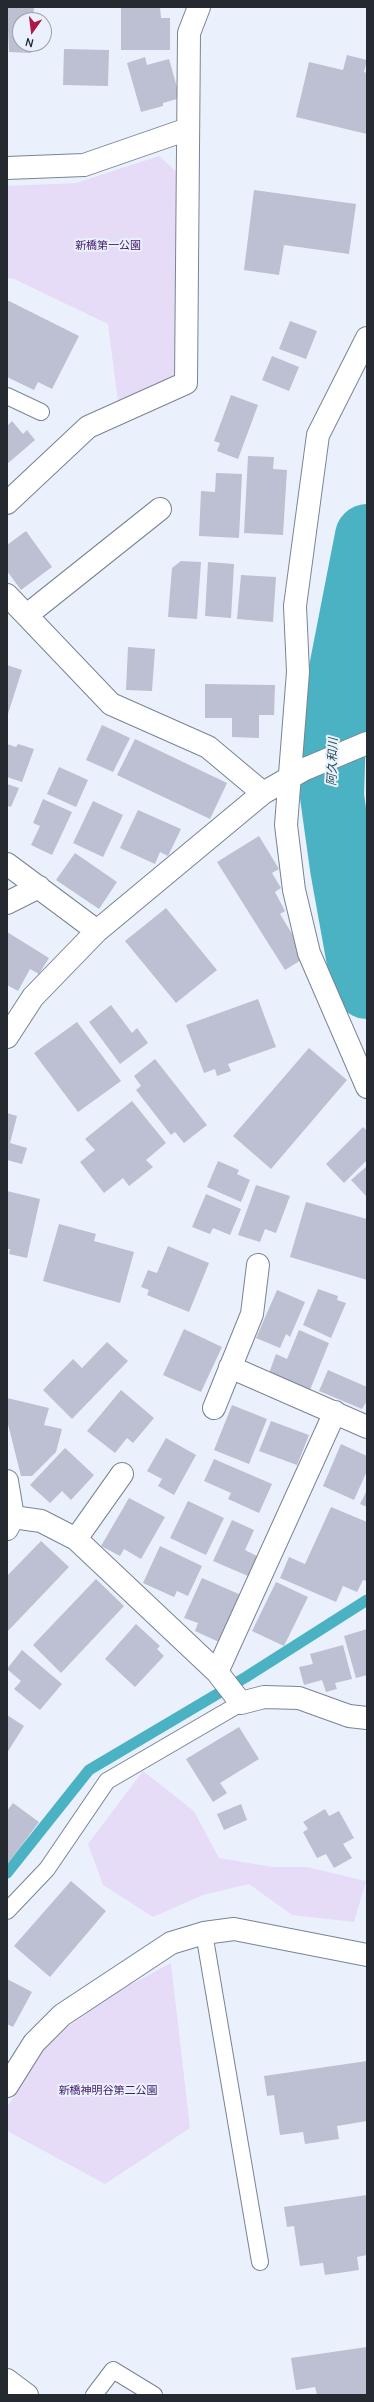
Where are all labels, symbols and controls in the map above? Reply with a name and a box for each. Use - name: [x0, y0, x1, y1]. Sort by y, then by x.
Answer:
- north arrow: [12, 12, 52, 52]
- text: N: [24, 35, 35, 51]
- park label: 新橋第一公園: [75, 239, 141, 253]
- water label: 阿久和川: [325, 738, 341, 786]
- park label: 新橋神明谷第二公園: [59, 2084, 157, 2098]

